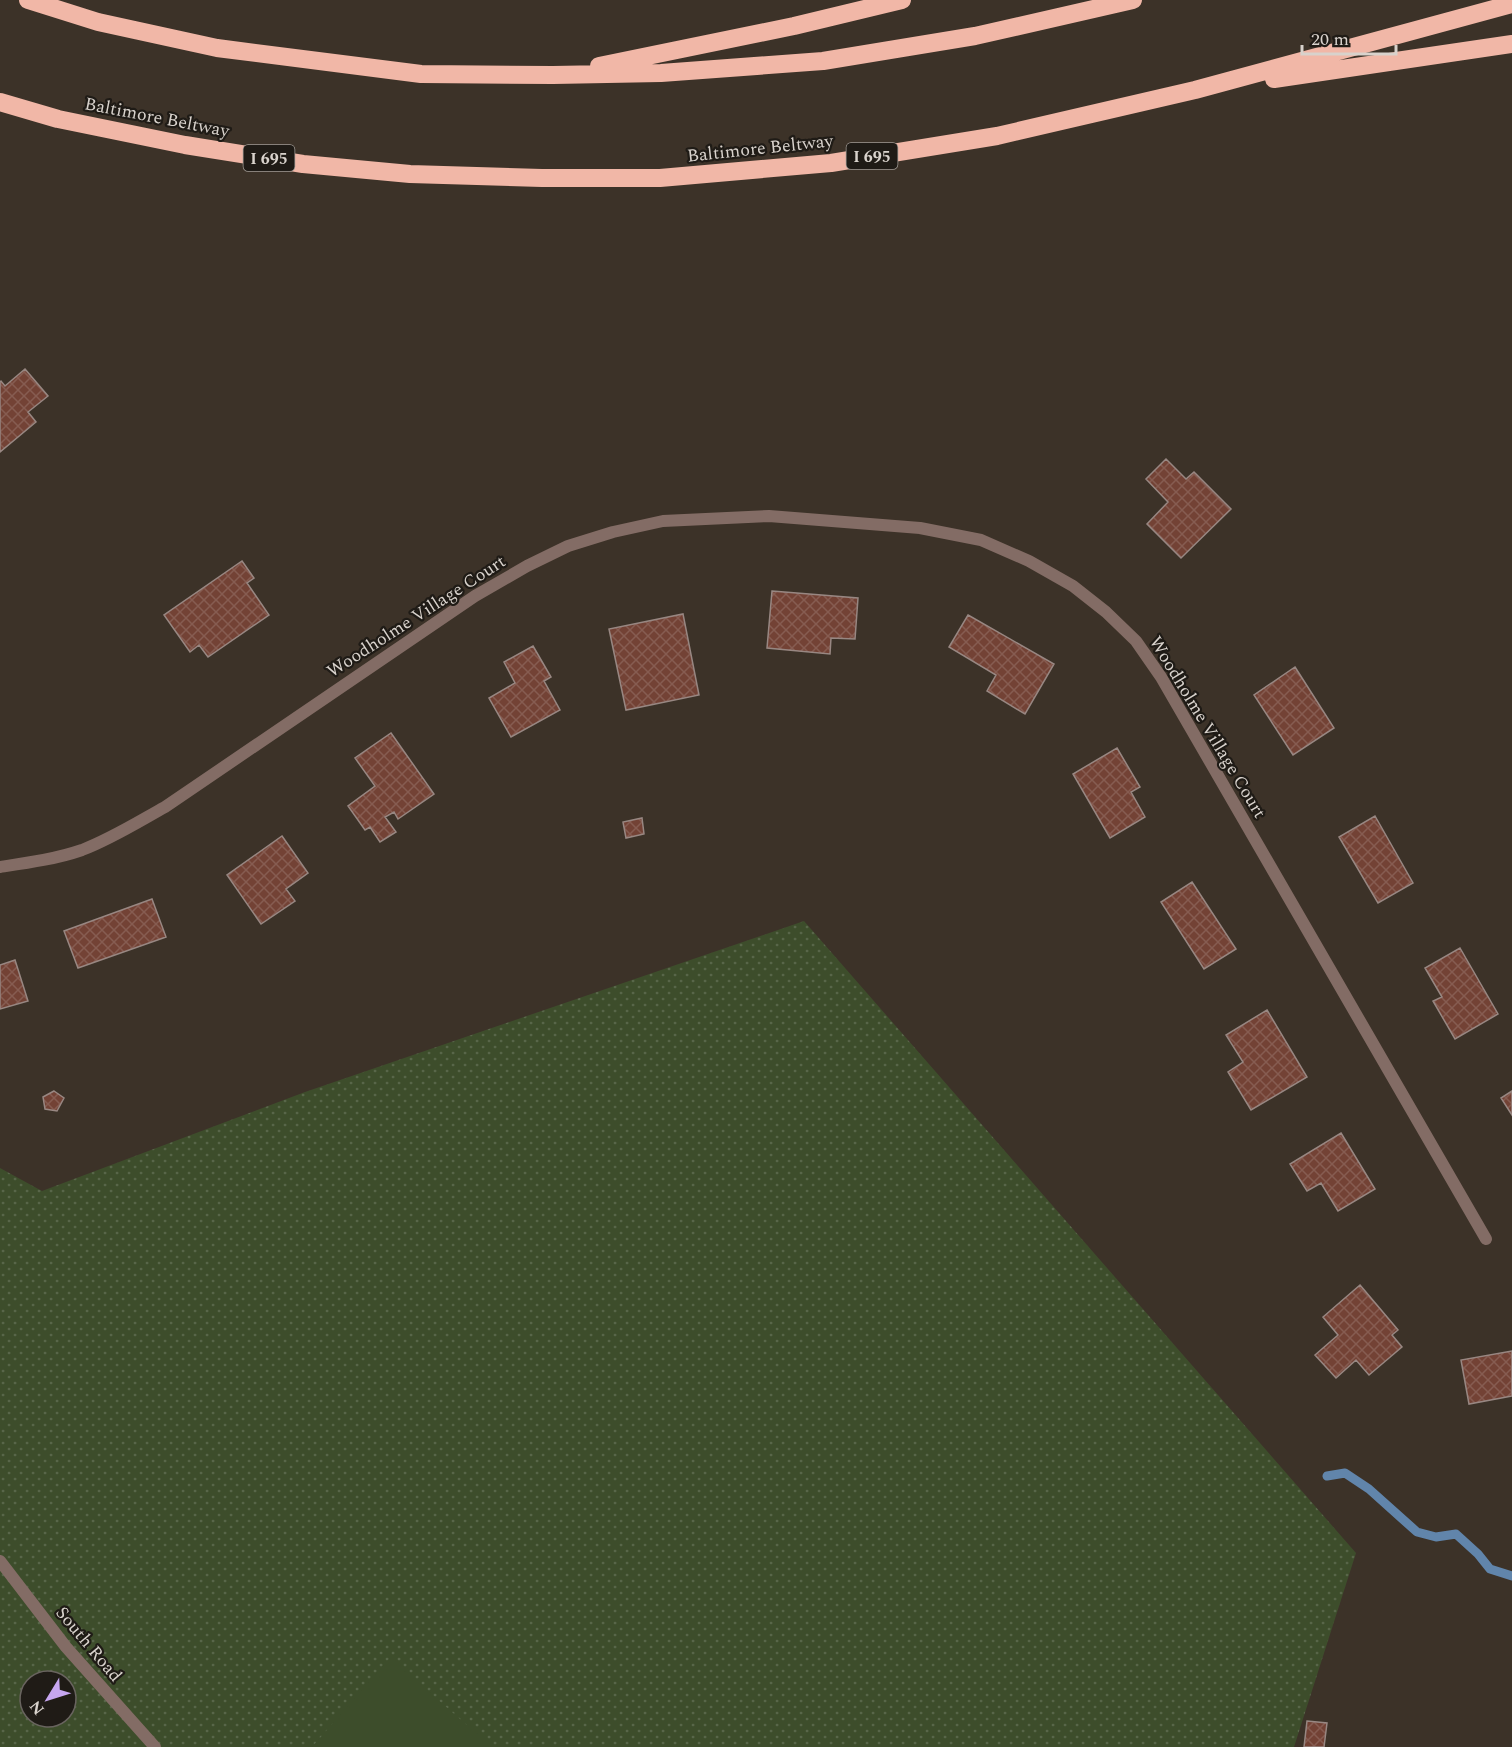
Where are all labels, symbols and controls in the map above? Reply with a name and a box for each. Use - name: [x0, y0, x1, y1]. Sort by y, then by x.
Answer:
- scale bar: [1302, 18, 1396, 56]
- text: 20 m: [1311, 26, 1349, 53]
- street label: Baltimore Beltway: [82, 90, 233, 145]
- street label: Baltimore Beltway: [686, 127, 836, 170]
- road number: I 695: [846, 143, 898, 169]
- road number: I 695: [244, 145, 294, 171]
- street label: Woodholme Village Court: [321, 548, 511, 685]
- street label: Woodholme Village Court: [1142, 631, 1273, 824]
- street label: South Road: [49, 1601, 128, 1688]
- north arrow: [18, 1669, 78, 1729]
- text: N: [23, 1695, 50, 1720]

